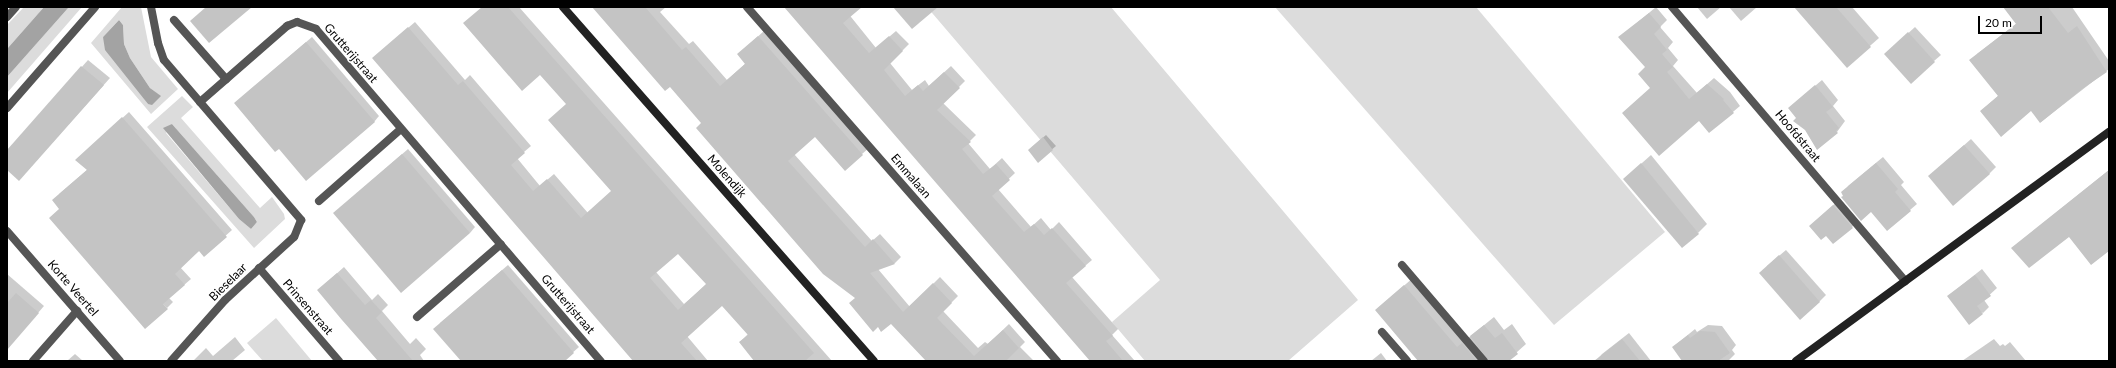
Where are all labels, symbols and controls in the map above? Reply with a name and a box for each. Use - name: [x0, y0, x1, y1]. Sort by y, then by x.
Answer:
- scale bar: [1980, 8, 2044, 34]
- text: 20 m: [1985, 15, 2012, 30]
- street label: Grutterijstraat: [321, 20, 381, 86]
- street label: Hoofdstraat: [1772, 107, 1824, 165]
- street label: Emmalaan: [888, 151, 934, 201]
- street label: Molendijk: [704, 152, 750, 200]
- street label: Korte Veertel: [45, 257, 101, 319]
- street label: Bieselaar: [206, 260, 250, 304]
- street label: Grutterijstraat: [538, 271, 598, 337]
- street label: Prinsenstraat: [280, 276, 336, 338]

